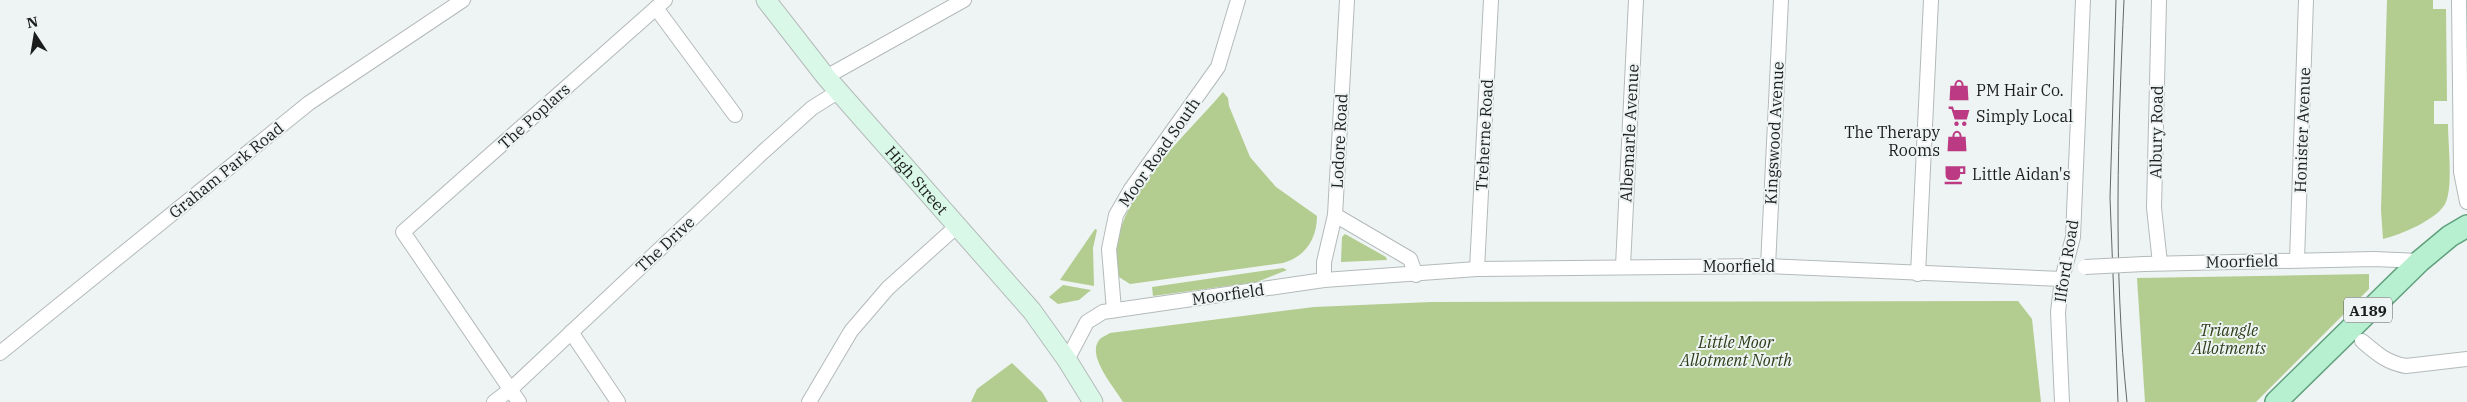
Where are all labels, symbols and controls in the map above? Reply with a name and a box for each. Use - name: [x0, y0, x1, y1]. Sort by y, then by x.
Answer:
- north arrow: [10, 10, 60, 60]
- text: N: [25, 12, 40, 32]
- street label: Kingswood Avenue: [1760, 61, 1788, 205]
- street label: Albemarle Avenue: [1615, 63, 1643, 203]
- street label: Honister Avenue: [2290, 67, 2314, 193]
- shop icon: PM Hair Co.: [1946, 77, 1972, 103]
- street label: Treherne Road: [1471, 78, 1497, 192]
- street label: The Poplars: [494, 79, 574, 153]
- place label: PM Hair Co.: [1976, 80, 2064, 100]
- street label: Albury Road: [2145, 85, 2167, 179]
- street label: Lodore Road: [1327, 93, 1351, 189]
- street label: Moor Road South: [1114, 94, 1204, 210]
- supermarket icon: Simply Local: [1946, 103, 1972, 129]
- place label: Simply Local: [1976, 106, 2073, 126]
- street label: Graham Park Road: [165, 117, 288, 222]
- place label: The Therapy Rooms: [1844, 122, 1940, 160]
- shop icon: The Therapy Rooms: [1944, 128, 1970, 154]
- street label: High Street: [881, 142, 953, 219]
- cafe icon: Little Aidan's: [1942, 161, 1968, 187]
- place label: Little Aidan's: [1972, 164, 2071, 184]
- street label: The Drive: [631, 212, 699, 276]
- street label: Ilford Road: [2050, 218, 2082, 304]
- street label: Moorfield: [2205, 250, 2279, 272]
- street label: Moorfield: [1703, 256, 1776, 276]
- street label: Moorfield: [1191, 279, 1266, 309]
- road number: A189: [2344, 298, 2392, 322]
- park label: Triangle Allotments: [2191, 320, 2266, 358]
- park label: Little Moor Allotment North: [1679, 332, 1792, 370]

